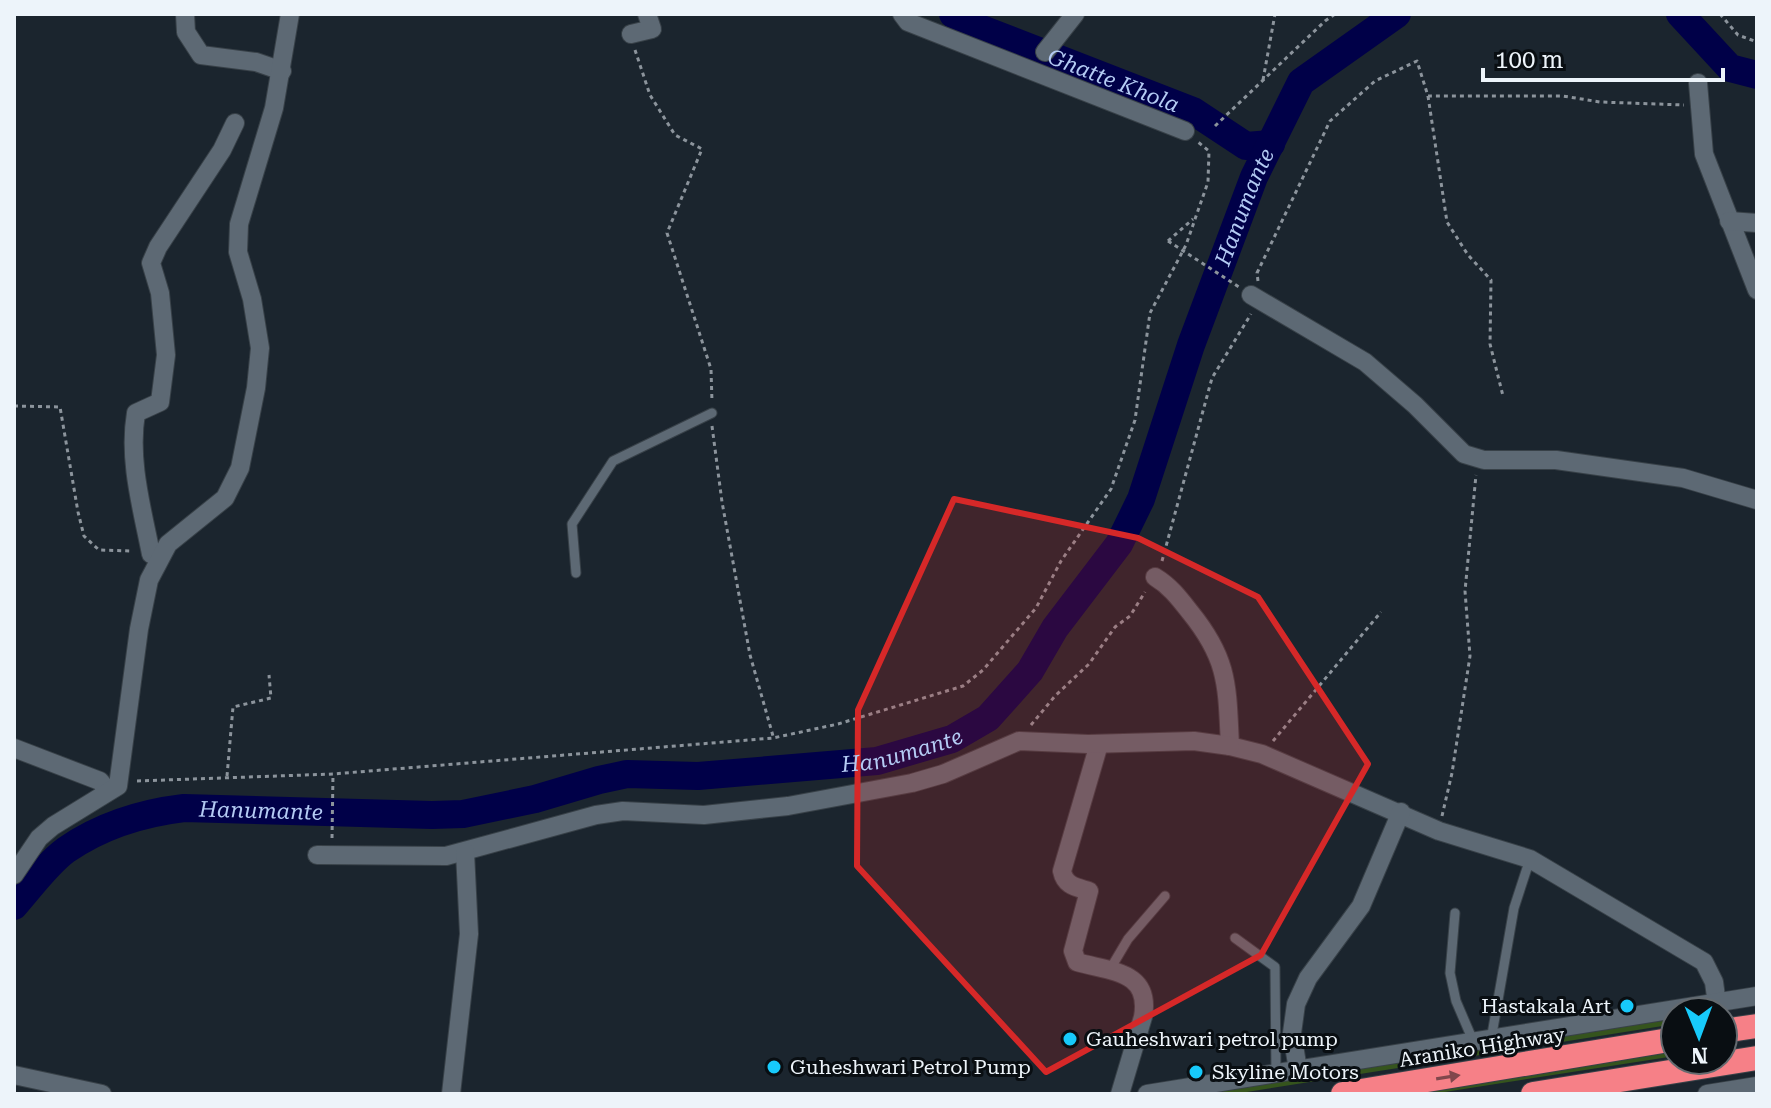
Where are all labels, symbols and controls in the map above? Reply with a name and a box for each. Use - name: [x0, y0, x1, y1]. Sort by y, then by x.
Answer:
- scale bar: [1483, 32, 1723, 82]
- water label: Ghatte Khola: [1044, 44, 1183, 117]
- text: 100 m: [1495, 46, 1563, 74]
- water label: Hanumante: [1210, 144, 1279, 270]
- water label: Hanumante: [839, 724, 967, 777]
- water label: Hanumante: [198, 796, 323, 825]
- place label: Hastakala Art: [1481, 994, 1612, 1018]
- north arrow: [1659, 996, 1739, 1076]
- marker: Hastakala Art: [1618, 997, 1636, 1015]
- street label: Araniko Highway: [1398, 1022, 1567, 1072]
- place label: Gauheshwari petrol pump: [1086, 1027, 1338, 1051]
- marker: Gauheshwari petrol pump: [1061, 1030, 1079, 1048]
- text: N: [1691, 1043, 1708, 1068]
- place label: Guheshwari Petrol Pump: [790, 1055, 1031, 1079]
- marker: Guheshwari Petrol Pump: [765, 1058, 783, 1076]
- place label: Skyline Motors: [1212, 1060, 1359, 1084]
- marker: Skyline Motors: [1187, 1063, 1205, 1081]
- one-way arrow: [1436, 1070, 1461, 1082]

